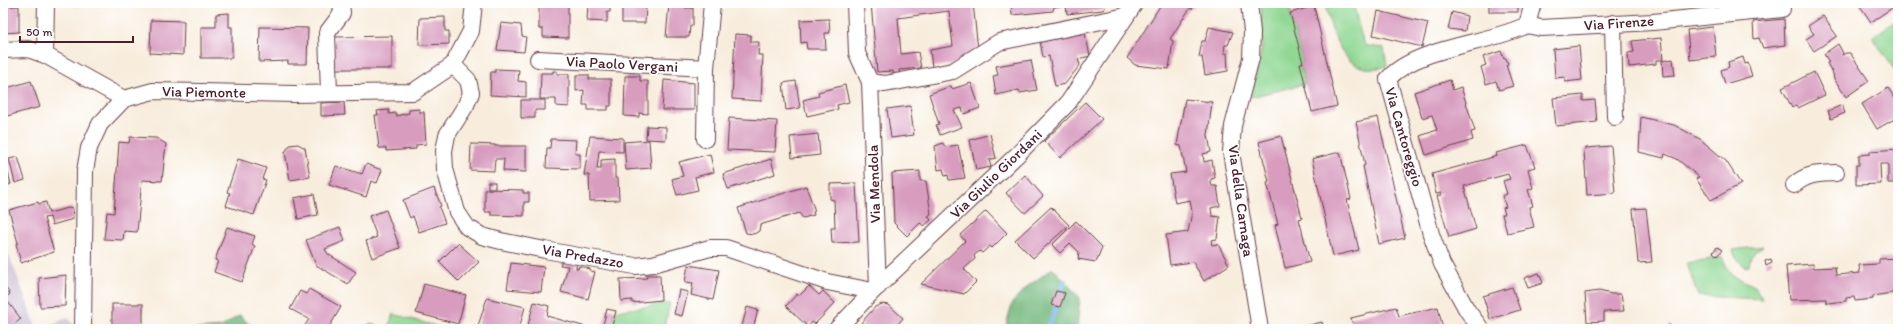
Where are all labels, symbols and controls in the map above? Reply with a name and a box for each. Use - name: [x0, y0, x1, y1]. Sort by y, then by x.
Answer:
- street label: Via Firenze: [1583, 12, 1655, 34]
- scale bar: [20, 18, 133, 44]
- text: 50 m: [26, 25, 52, 39]
- street label: Via Paolo Vergani: [565, 52, 679, 76]
- street label: Via Piemonte: [162, 82, 246, 102]
- street label: Via Cantoreggio: [1381, 85, 1427, 189]
- street label: Via Giulio Giordani: [946, 126, 1046, 222]
- street label: Via Mendola: [864, 144, 884, 224]
- street label: Via della Carnaga: [1224, 144, 1258, 258]
- street label: Via Predazzo: [541, 240, 625, 272]

